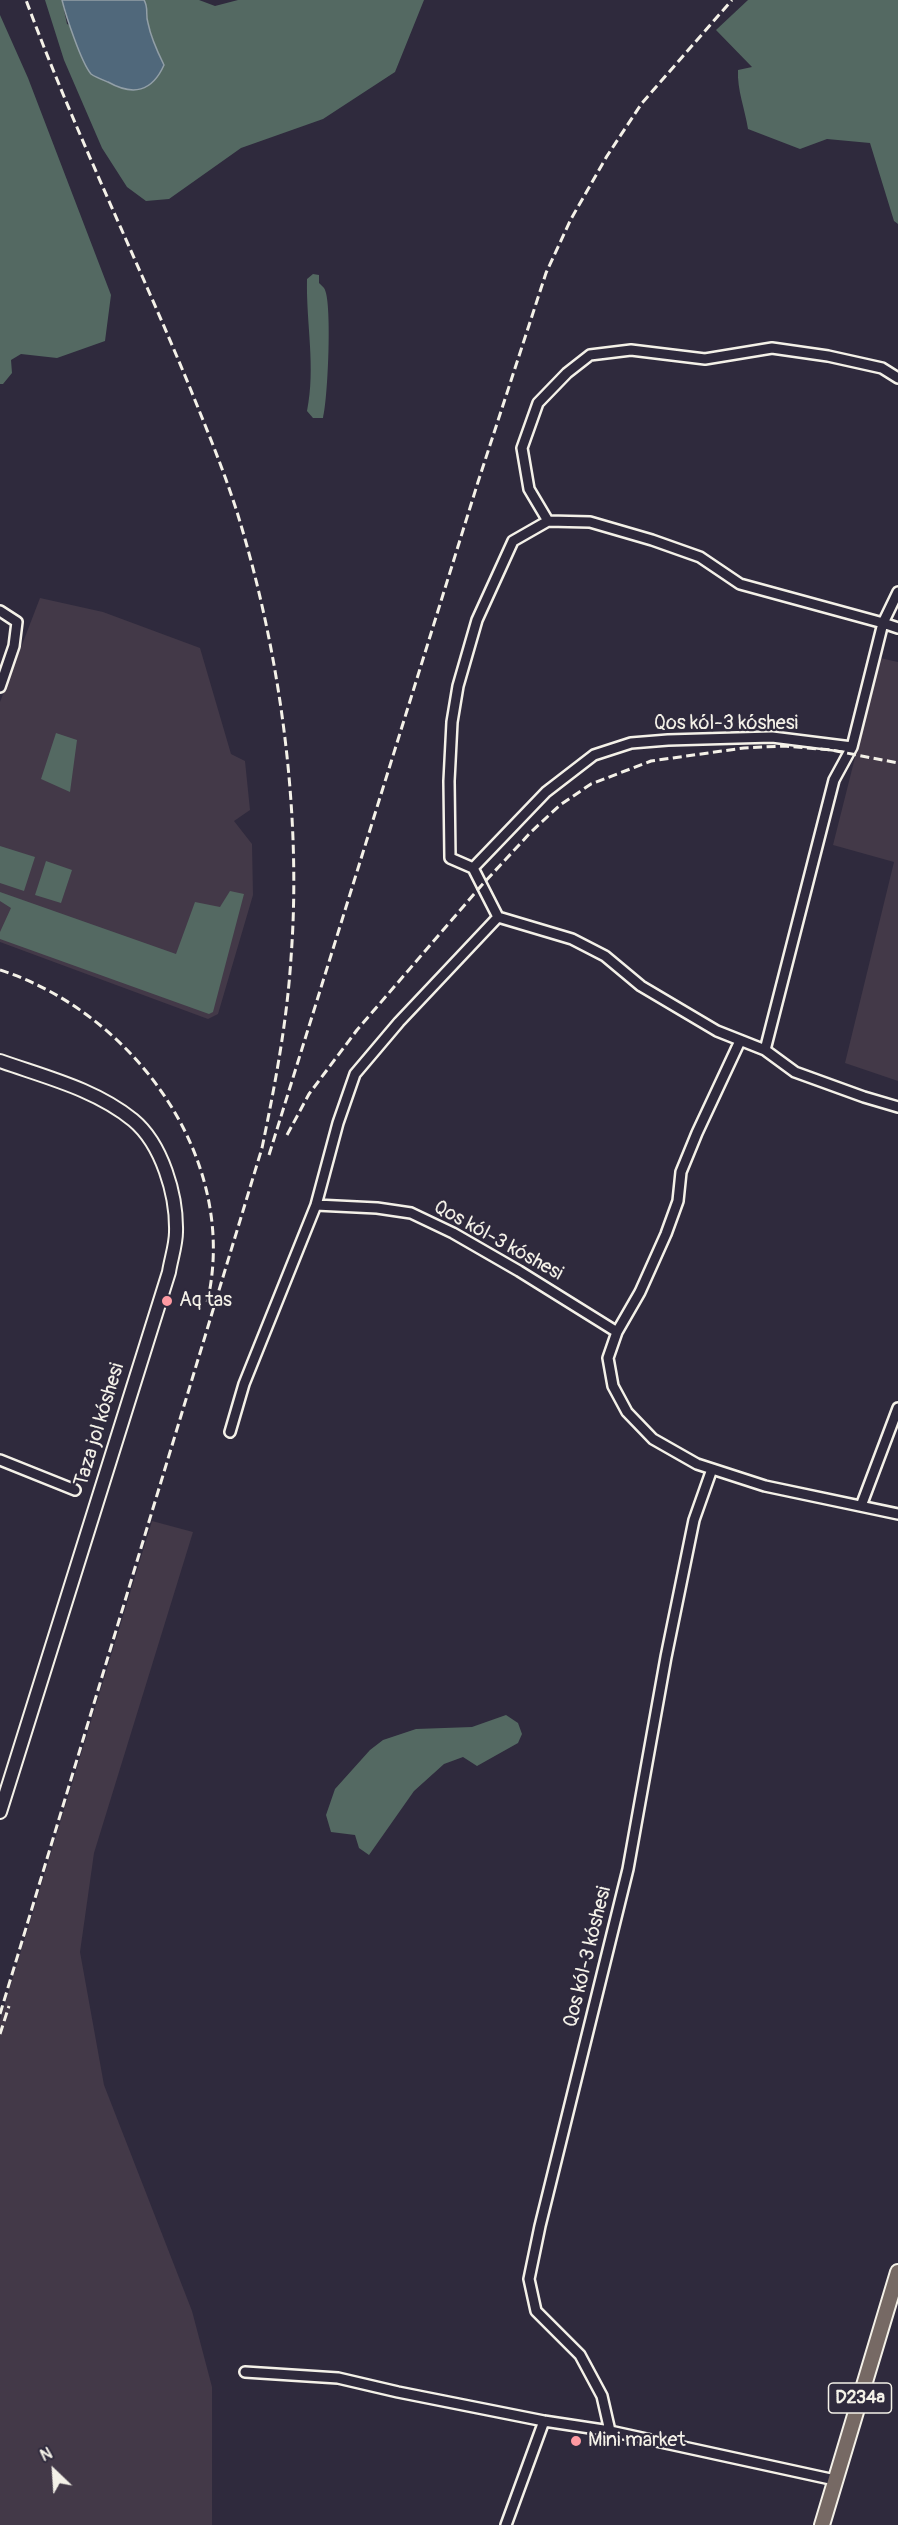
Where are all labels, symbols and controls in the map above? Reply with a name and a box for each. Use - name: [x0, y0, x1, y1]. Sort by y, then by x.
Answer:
- street label: Qos kól-3 kóshesi: [654, 712, 798, 736]
- street label: Qos kól-3 kóshesi: [429, 1196, 567, 1286]
- place label: Aq tas: [179, 1289, 232, 1313]
- marker: Aq tas: [160, 1294, 174, 1308]
- street label: Taza jol kóshesi: [70, 1360, 130, 1490]
- street label: Qos kól-3 kóshesi: [559, 1884, 617, 2030]
- road number: D234a: [828, 2383, 892, 2413]
- place label: Mini market: [588, 2429, 685, 2453]
- marker: Mini market: [569, 2434, 583, 2448]
- north arrow: [24, 2441, 84, 2501]
- text: N: [37, 2443, 56, 2466]

